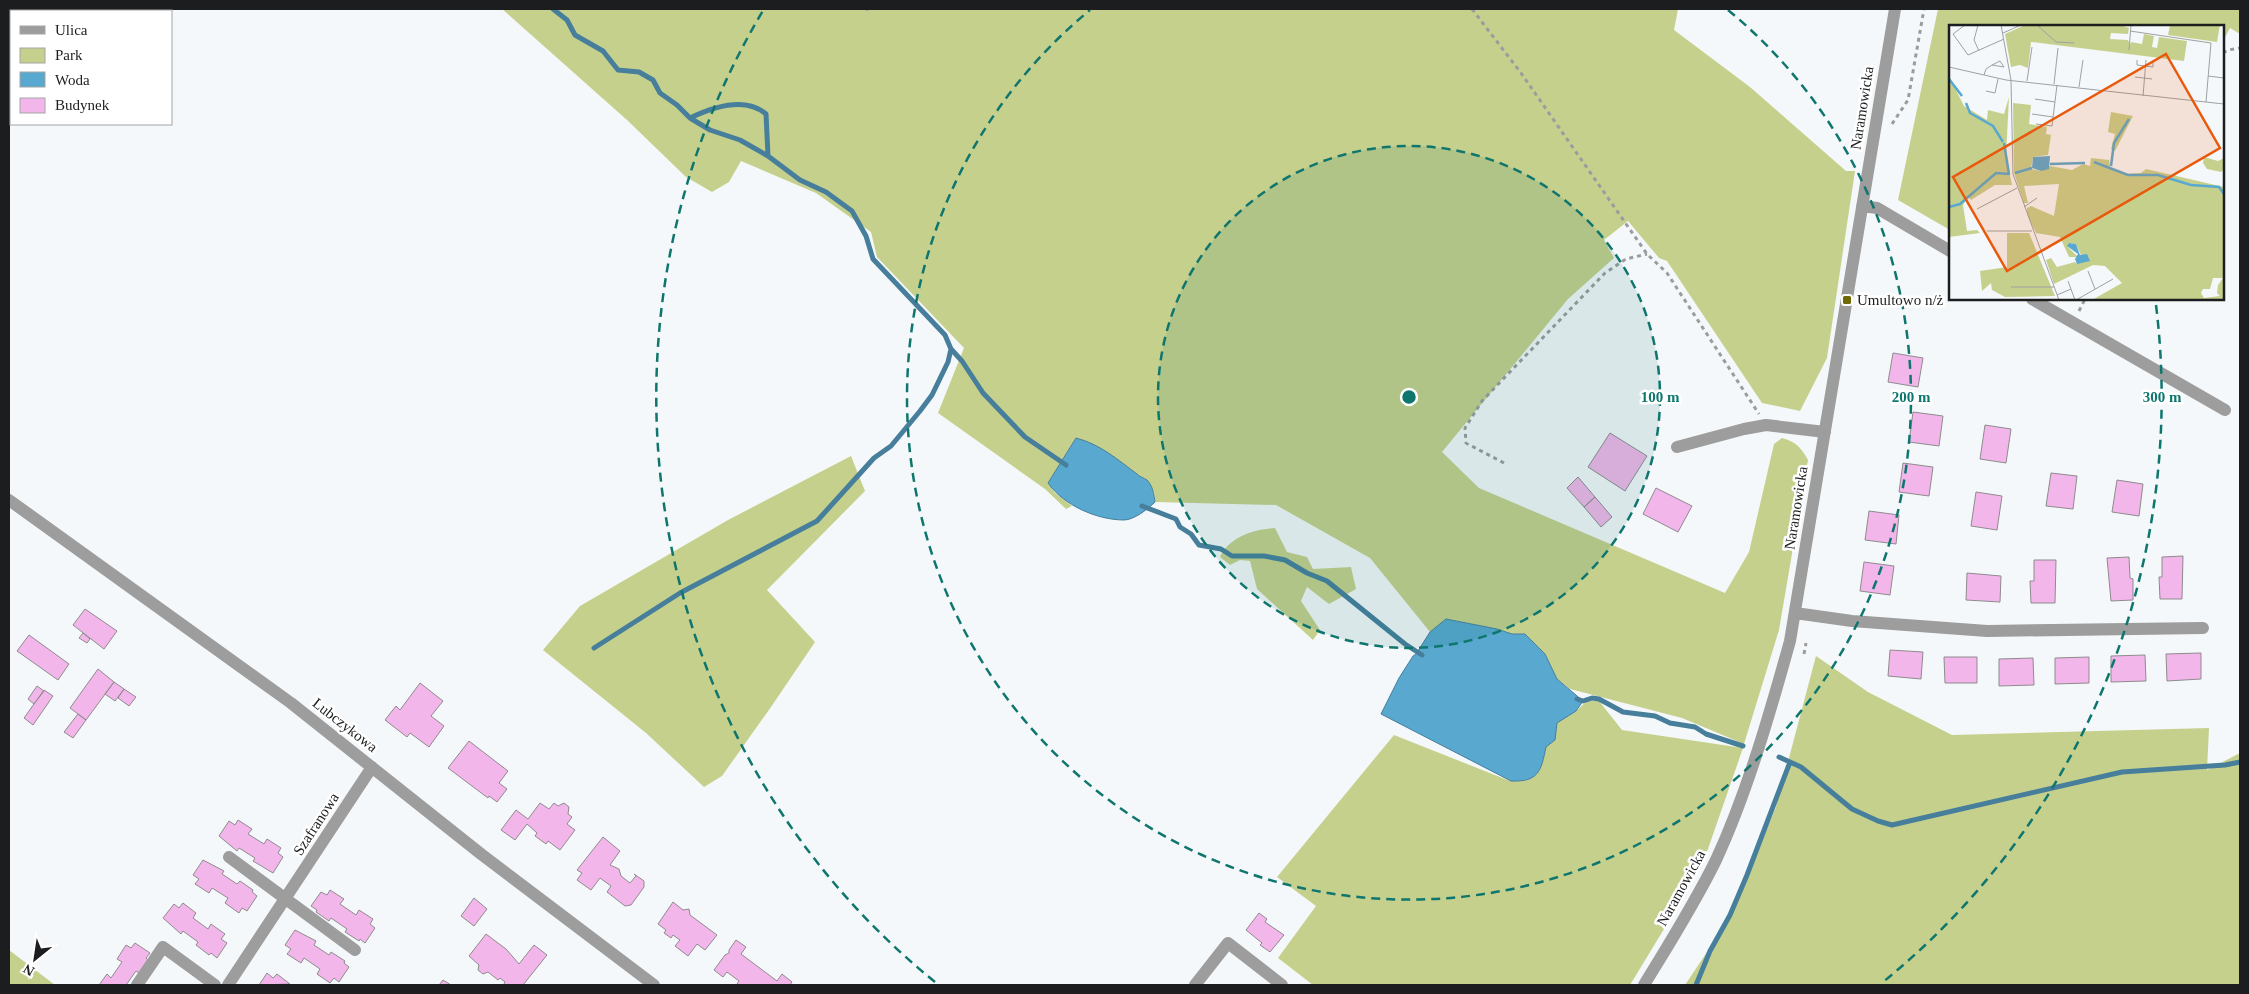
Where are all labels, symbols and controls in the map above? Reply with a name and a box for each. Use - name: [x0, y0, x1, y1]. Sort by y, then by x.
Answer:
- legend: [10, 10, 172, 125]
- text: Ulica: [55, 22, 88, 38]
- inset map: [1949, 25, 2224, 300]
- text: Park: [55, 47, 83, 63]
- street label: Naramowicka: [1848, 65, 1877, 151]
- text: Woda: [55, 72, 90, 88]
- text: Budynek: [55, 97, 110, 113]
- place label: Umultowo n/ż: [1857, 292, 1944, 308]
- marker: Umultowo n/ż: [1841, 294, 1853, 306]
- centre of rings: [1400, 388, 1418, 406]
- text: 100 m: [1641, 389, 1680, 405]
- text: 200 m: [1892, 389, 1931, 405]
- text: 300 m: [2143, 389, 2182, 405]
- street label: Naramowicka: [1782, 465, 1811, 551]
- street label: Lubczykowa: [310, 695, 381, 755]
- street label: Szafranowa: [290, 790, 342, 858]
- street label: Naramowicka: [1654, 847, 1709, 929]
- north arrow: [10, 934, 60, 984]
- text: N: [21, 961, 37, 979]

